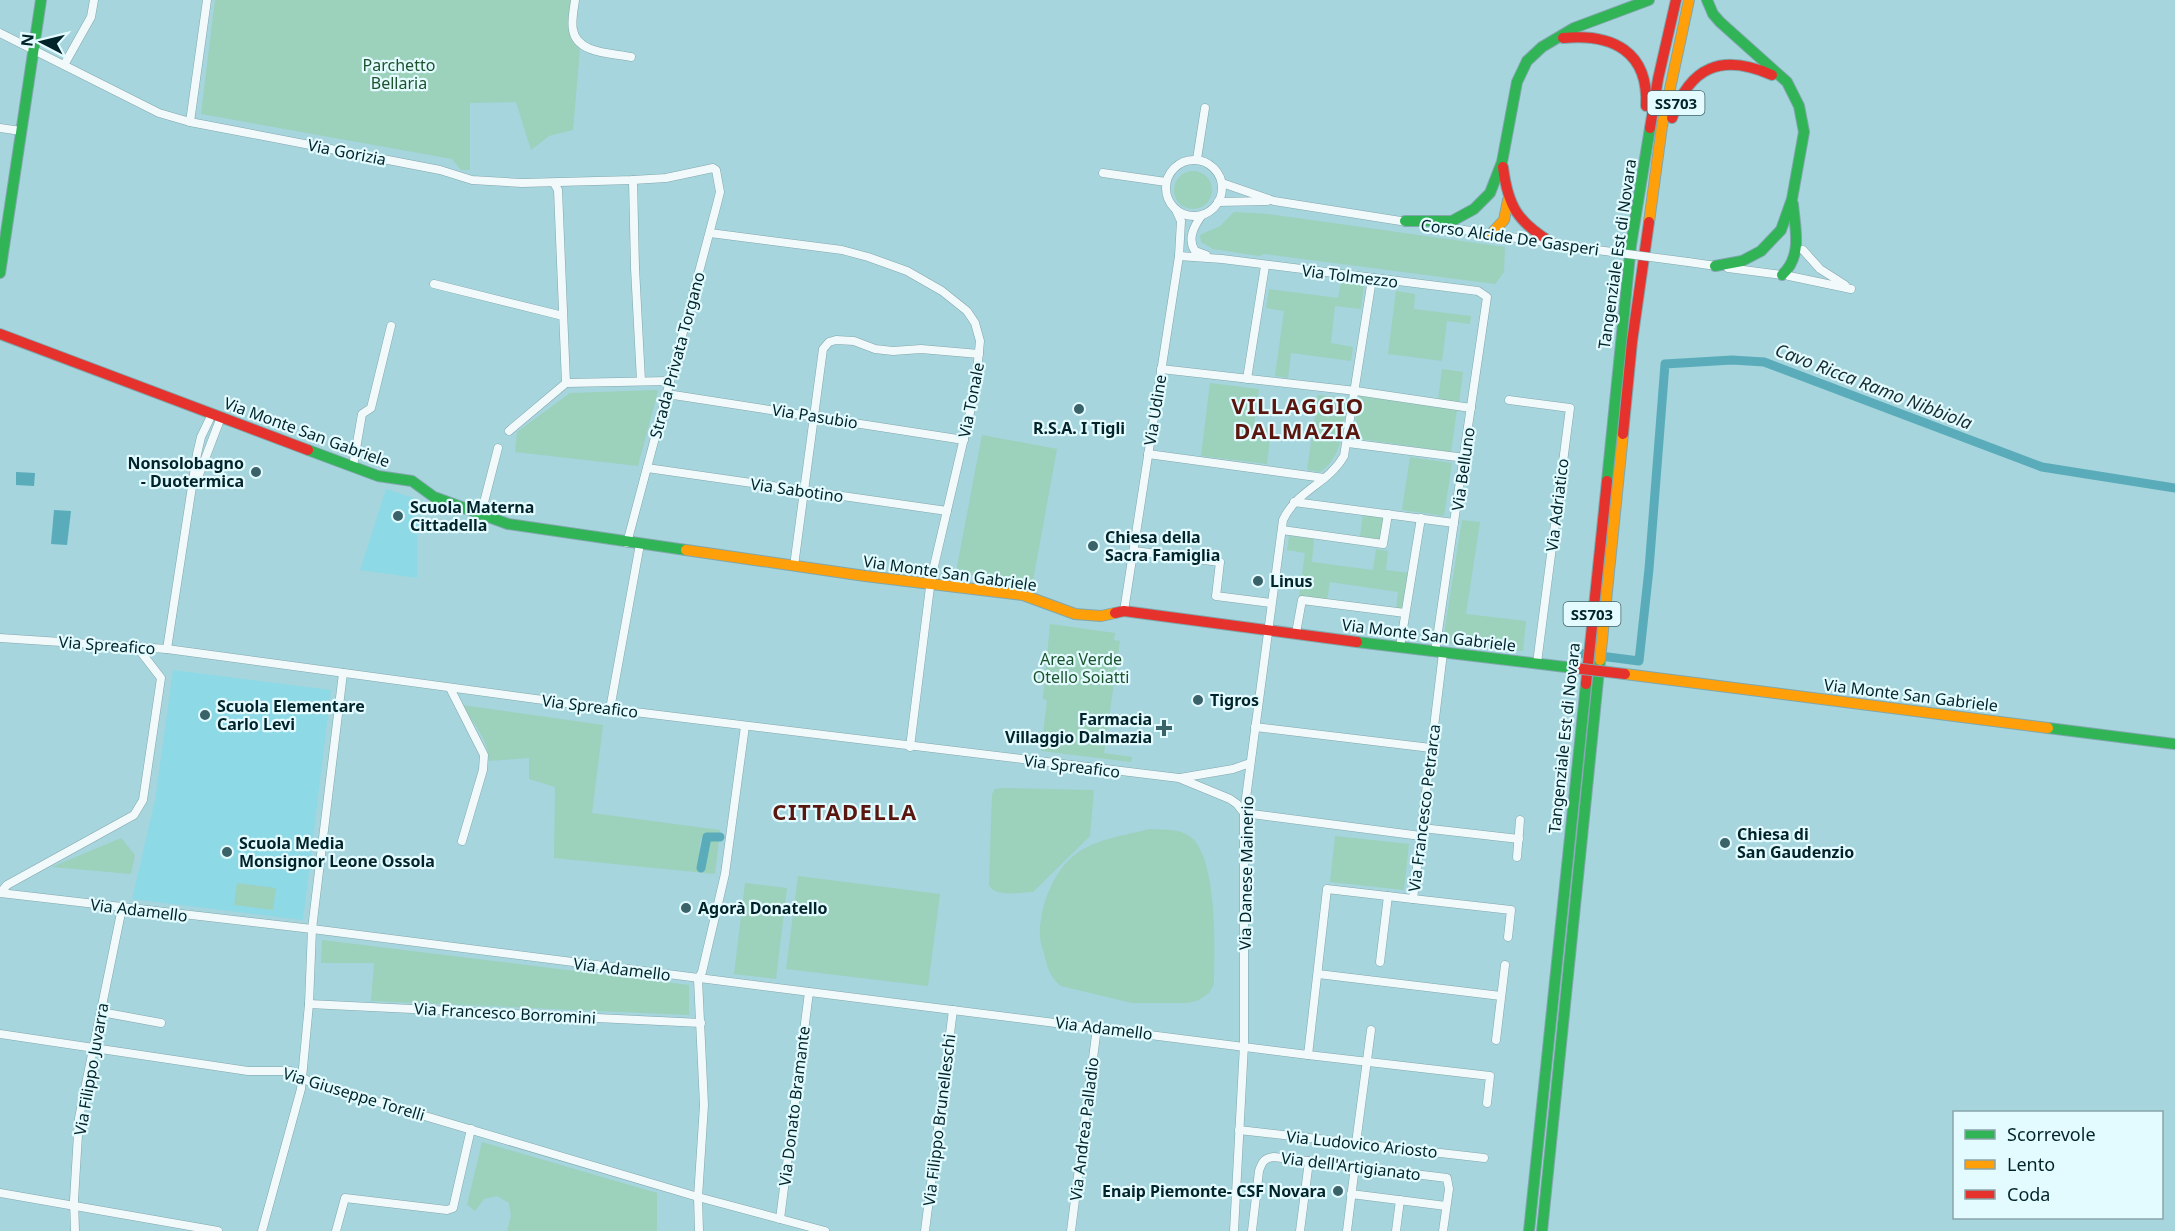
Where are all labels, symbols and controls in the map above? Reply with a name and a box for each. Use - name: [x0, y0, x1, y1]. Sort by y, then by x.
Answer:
- north arrow: [12, 12, 72, 72]
- text: N: [15, 32, 39, 48]
- park label: Parchetto Bellaria: [363, 54, 435, 94]
- road number: SS703: [1648, 91, 1704, 115]
- street label: Via Gorizia: [306, 134, 388, 170]
- street label: Tangenziale Est di Novara: [1593, 158, 1641, 350]
- street label: Corso Alcide De Gasperi: [1419, 214, 1601, 260]
- street label: Via Tolmezzo: [1301, 259, 1399, 293]
- street label: Strada Privata Torgano: [644, 269, 710, 441]
- water label: Cavo Ricca Ramo Nibbiola: [1772, 337, 1976, 435]
- street label: Via Tonale: [953, 360, 989, 440]
- street label: Via Udine: [1139, 373, 1171, 447]
- district label: VILLAGGIO DALMAZIA: [1231, 390, 1365, 445]
- street label: Via Monte San Gabriele: [221, 392, 393, 472]
- street label: Via Pasubio: [770, 398, 860, 434]
- marker: R.S.A. I Tigli: [1072, 402, 1086, 416]
- place label: R.S.A. I Tigli: [1033, 417, 1125, 439]
- street label: Via Belluno: [1446, 426, 1480, 512]
- place label: Nonsolobagno - Duotermica: [128, 452, 244, 492]
- street label: Via Adriatico: [1540, 457, 1574, 553]
- marker: Nonsolobagno - Duotermica: [249, 465, 263, 479]
- street label: Via Sabotino: [749, 473, 845, 507]
- place label: Scuola Materna Cittadella: [410, 496, 534, 536]
- marker: Scuola Materna Cittadella: [391, 509, 405, 523]
- place label: Chiesa della Sacra Famiglia: [1105, 526, 1220, 566]
- marker: Chiesa della Sacra Famiglia: [1086, 539, 1100, 553]
- street label: Via Monte San Gabriele: [862, 550, 1038, 596]
- place label: Linus: [1270, 570, 1313, 592]
- marker: Linus: [1251, 574, 1265, 588]
- road number: SS703: [1564, 602, 1620, 626]
- street label: Via Monte San Gabriele: [1341, 613, 1517, 657]
- street label: Via Spreafico: [58, 631, 156, 659]
- street label: Tangenziale Est di Novara: [1543, 642, 1585, 834]
- park label: Area Verde Otello Soiatti: [1033, 648, 1129, 688]
- street label: Via Monte San Gabriele: [1823, 673, 1999, 717]
- street label: Via Spreafico: [541, 689, 639, 723]
- place label: Tigros: [1210, 689, 1259, 711]
- marker: Tigros: [1191, 693, 1205, 707]
- place label: Scuola Elementare Carlo Levi: [217, 695, 365, 735]
- marker: Scuola Elementare Carlo Levi: [198, 708, 212, 722]
- place label: Farmacia Villaggio Dalmazia: [1005, 708, 1152, 748]
- marker: Farmacia Villaggio Dalmazia: [1157, 721, 1171, 735]
- street label: Via Francesco Petrarca: [1403, 723, 1445, 893]
- street label: Via Spreafico: [1023, 749, 1121, 783]
- district label: CITTADELLA: [772, 796, 918, 826]
- street label: Via Danese Mainerio: [1234, 796, 1258, 950]
- place label: Chiesa di San Gaudenzio: [1737, 823, 1854, 863]
- place label: Scuola Media Monsignor Leone Ossola: [239, 832, 435, 872]
- marker: Chiesa di San Gaudenzio: [1718, 836, 1732, 850]
- marker: Scuola Media Monsignor Leone Ossola: [220, 845, 234, 859]
- street label: Via Adamello: [89, 893, 189, 927]
- place label: Agorà Donatello: [698, 897, 828, 919]
- marker: Agorà Donatello: [679, 901, 693, 915]
- street label: Via Adamello: [572, 952, 672, 986]
- street label: Via Francesco Borromini: [414, 997, 596, 1029]
- street label: Via Filippo Juvarra: [69, 1001, 113, 1137]
- street label: Via Adamello: [1054, 1011, 1154, 1045]
- street label: Via Donato Bramante: [773, 1025, 815, 1187]
- street label: Via Filippo Brunelleschi: [918, 1033, 960, 1207]
- street label: Via Andrea Palladio: [1064, 1056, 1104, 1202]
- street label: Via Giuseppe Torelli: [280, 1062, 428, 1126]
- legend: [1953, 1111, 2163, 1219]
- text: Scorrevole: [2007, 1122, 2096, 1146]
- street label: Via Ludovico Ariosto: [1285, 1125, 1439, 1163]
- street label: Via dell'Artigianato: [1280, 1147, 1422, 1185]
- text: Lento: [2007, 1152, 2055, 1176]
- place label: Enaip Piemonte- CSF Novara: [1102, 1180, 1326, 1202]
- text: Coda: [2007, 1182, 2050, 1206]
- marker: Enaip Piemonte- CSF Novara: [1331, 1184, 1345, 1198]

